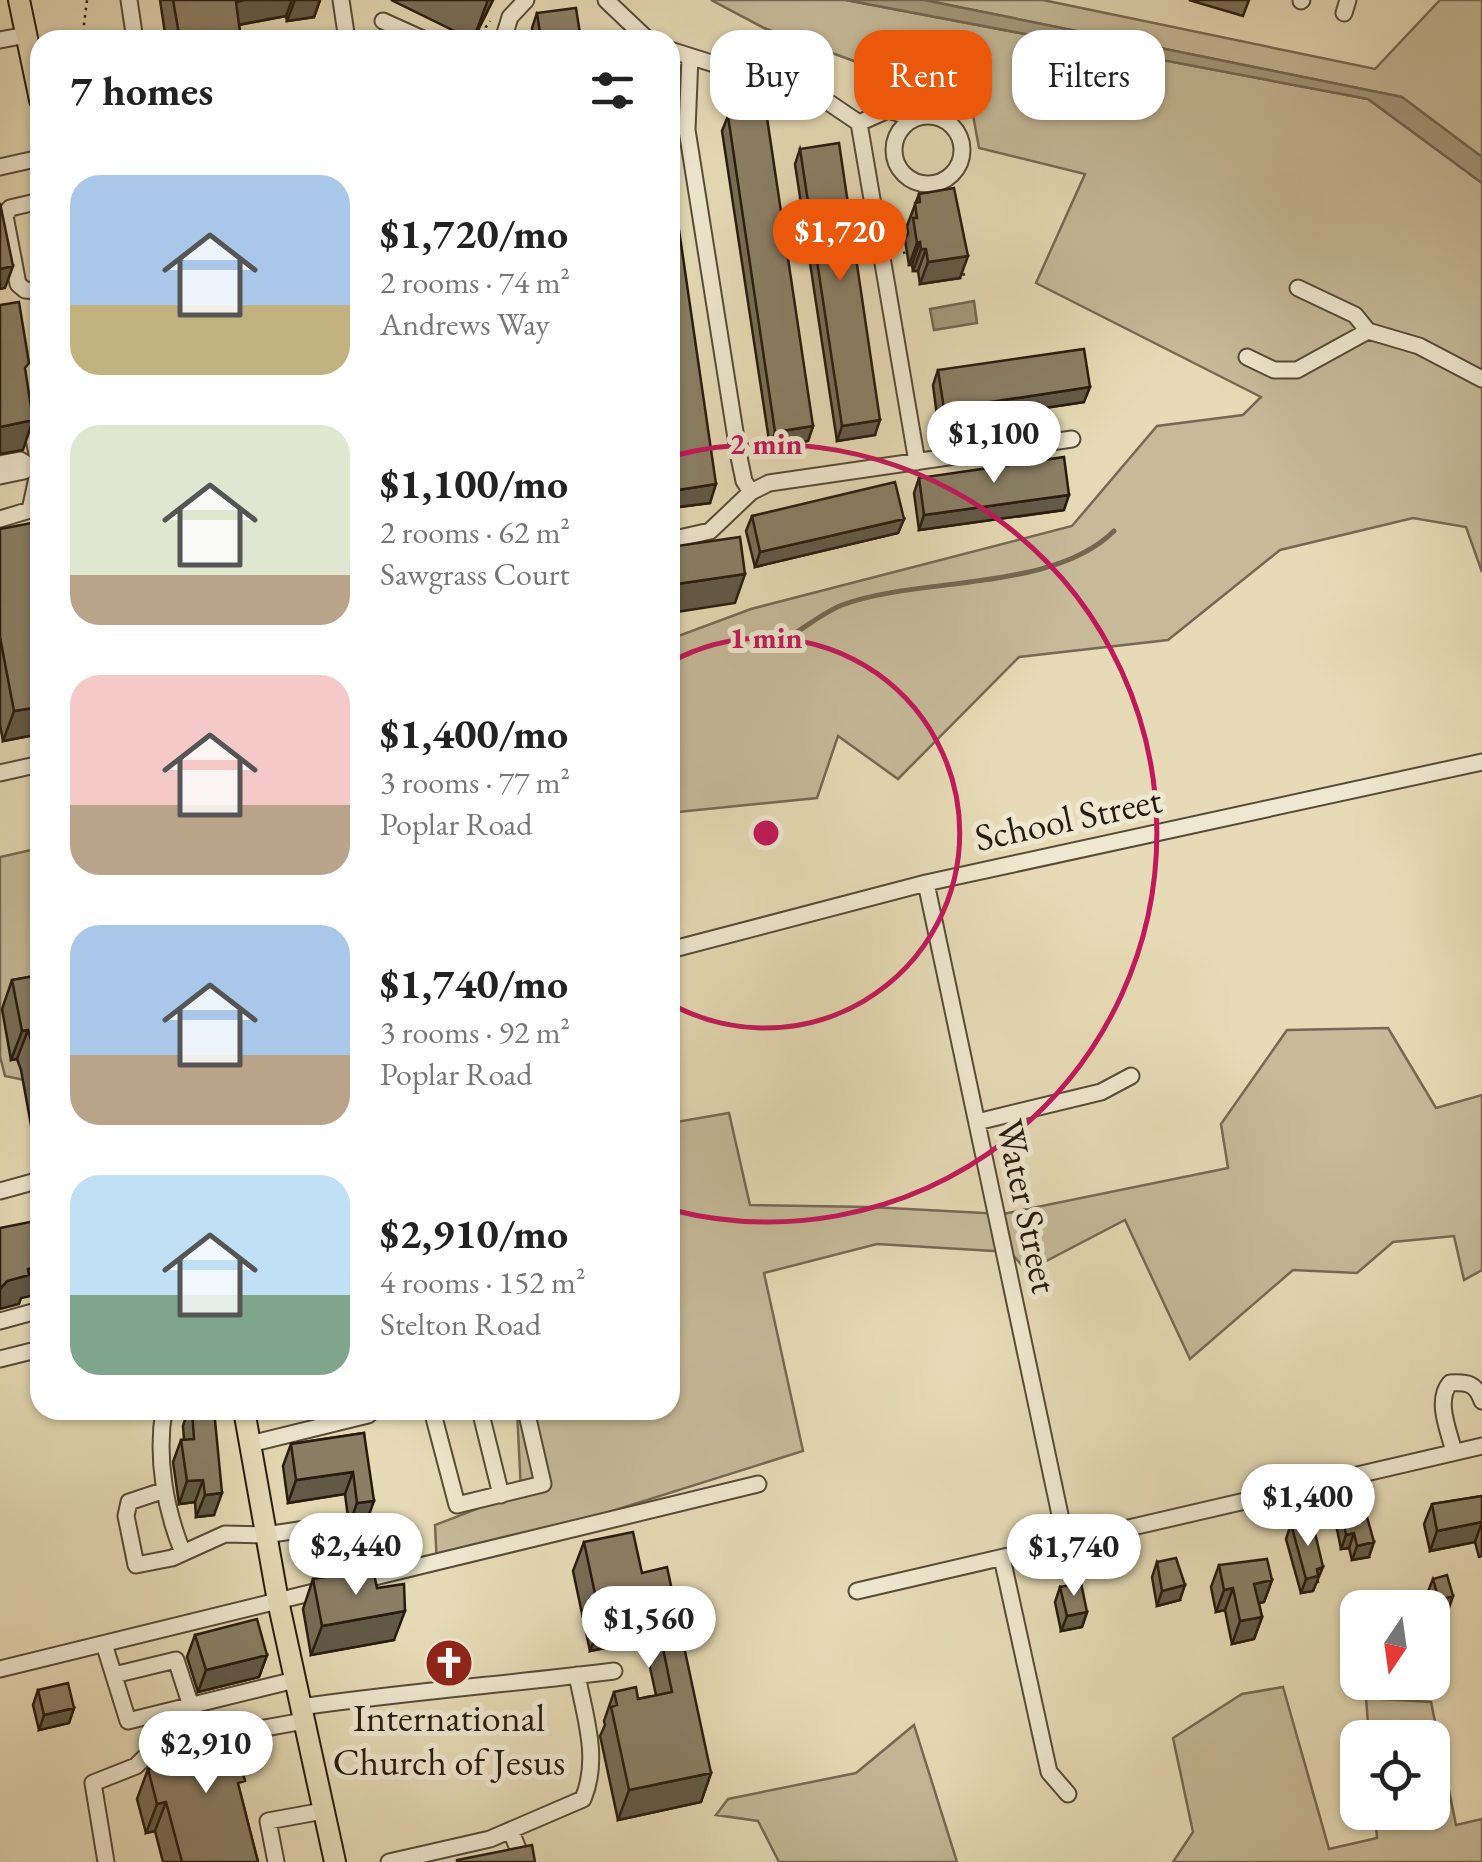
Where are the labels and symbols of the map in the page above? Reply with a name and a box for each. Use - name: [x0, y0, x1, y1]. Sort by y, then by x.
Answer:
- pin: $1,720: [759, 199, 921, 284]
- pin: $1,100: [913, 401, 1075, 486]
- text: 2 min: [729, 424, 803, 463]
- text: 1 min: [729, 618, 803, 657]
- street label: School Street: [970, 774, 1166, 862]
- centre of rings: [748, 815, 784, 851]
- street label: Water Street: [986, 1114, 1070, 1298]
- pin: $1,400: [1227, 1464, 1389, 1549]
- pin: $2,440: [275, 1513, 437, 1598]
- pin: $1,740: [993, 1514, 1155, 1599]
- pin: $1,560: [568, 1586, 730, 1671]
- north arrow: [1340, 1590, 1450, 1700]
- church icon: International Church of Jesus: [423, 1637, 475, 1689]
- place label: International Church of Jesus: [333, 1693, 565, 1786]
- pin: $2,910: [125, 1711, 287, 1796]

